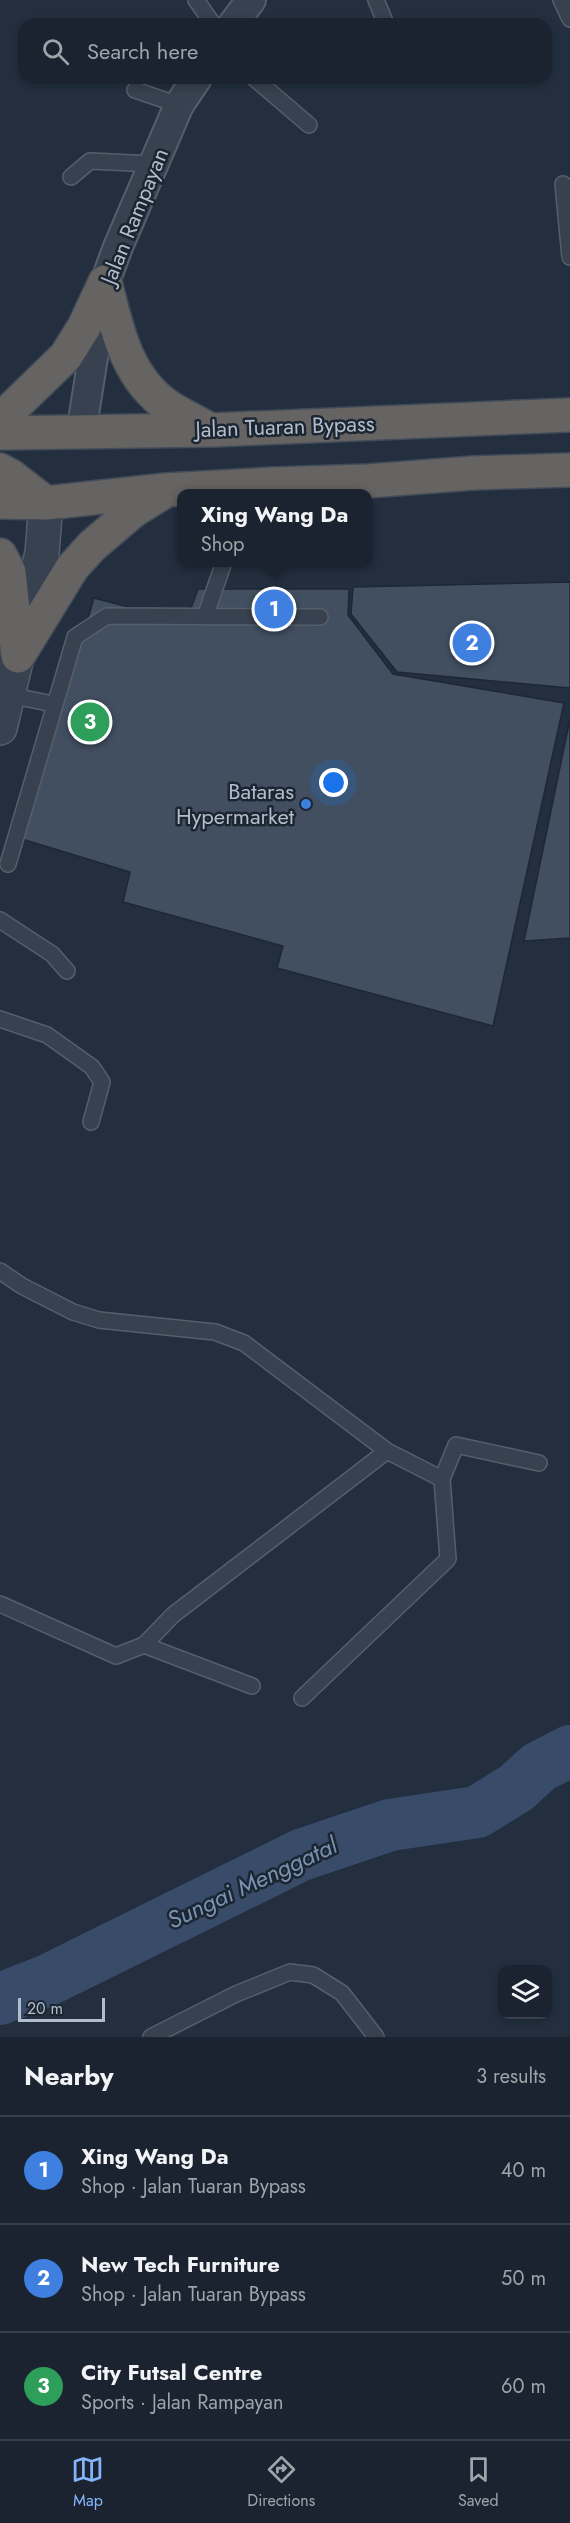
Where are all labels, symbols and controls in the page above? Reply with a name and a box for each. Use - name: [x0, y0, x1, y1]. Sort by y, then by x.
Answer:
- search box: [18, 18, 552, 84]
- icon: search: [39, 35, 72, 68]
- text: Search here: [87, 35, 198, 67]
- street label: Jalan Rampayan: [91, 143, 176, 292]
- street label: Jalan Tuaran Bypass: [192, 407, 375, 445]
- popup: [177, 489, 372, 567]
- text: Xing Wang Da: [201, 498, 348, 530]
- text: Shop: [201, 530, 244, 559]
- pin: 1: [254, 586, 294, 632]
- pin: 2: [452, 620, 492, 666]
- pin: 3: [70, 700, 110, 744]
- your location: [319, 768, 348, 797]
- place label: Bataras Hypermarket: [176, 775, 295, 832]
- marker: Bataras Hypermarket: [299, 797, 313, 811]
- water label: Sungai Menggatal: [161, 1827, 344, 1937]
- map controls: [498, 1965, 552, 2019]
- button: layers: [498, 1965, 552, 2019]
- scale bar: [18, 1995, 105, 2022]
- text: 20 m: [27, 1997, 63, 2020]
- text: Nearby: [24, 2057, 113, 2095]
- text: 3 results: [476, 2062, 546, 2091]
- text: Xing Wang Da: [81, 2140, 229, 2172]
- text: 1: [38, 2156, 49, 2185]
- text: 40 m: [501, 2156, 546, 2185]
- text: Shop · Jalan Tuaran Bypass: [81, 2172, 306, 2201]
- text: New Tech Furniture: [81, 2248, 280, 2280]
- text: 2: [37, 2264, 50, 2293]
- text: 50 m: [501, 2264, 546, 2293]
- text: Shop · Jalan Tuaran Bypass: [81, 2280, 306, 2309]
- text: City Futsal Centre: [81, 2356, 262, 2388]
- text: 3: [37, 2372, 50, 2401]
- text: 60 m: [501, 2372, 546, 2401]
- text: Sports · Jalan Rampayan: [81, 2388, 283, 2417]
- tab: Map: [71, 2453, 104, 2512]
- tab: Directions: [247, 2453, 315, 2512]
- tab: Saved: [458, 2453, 499, 2512]

